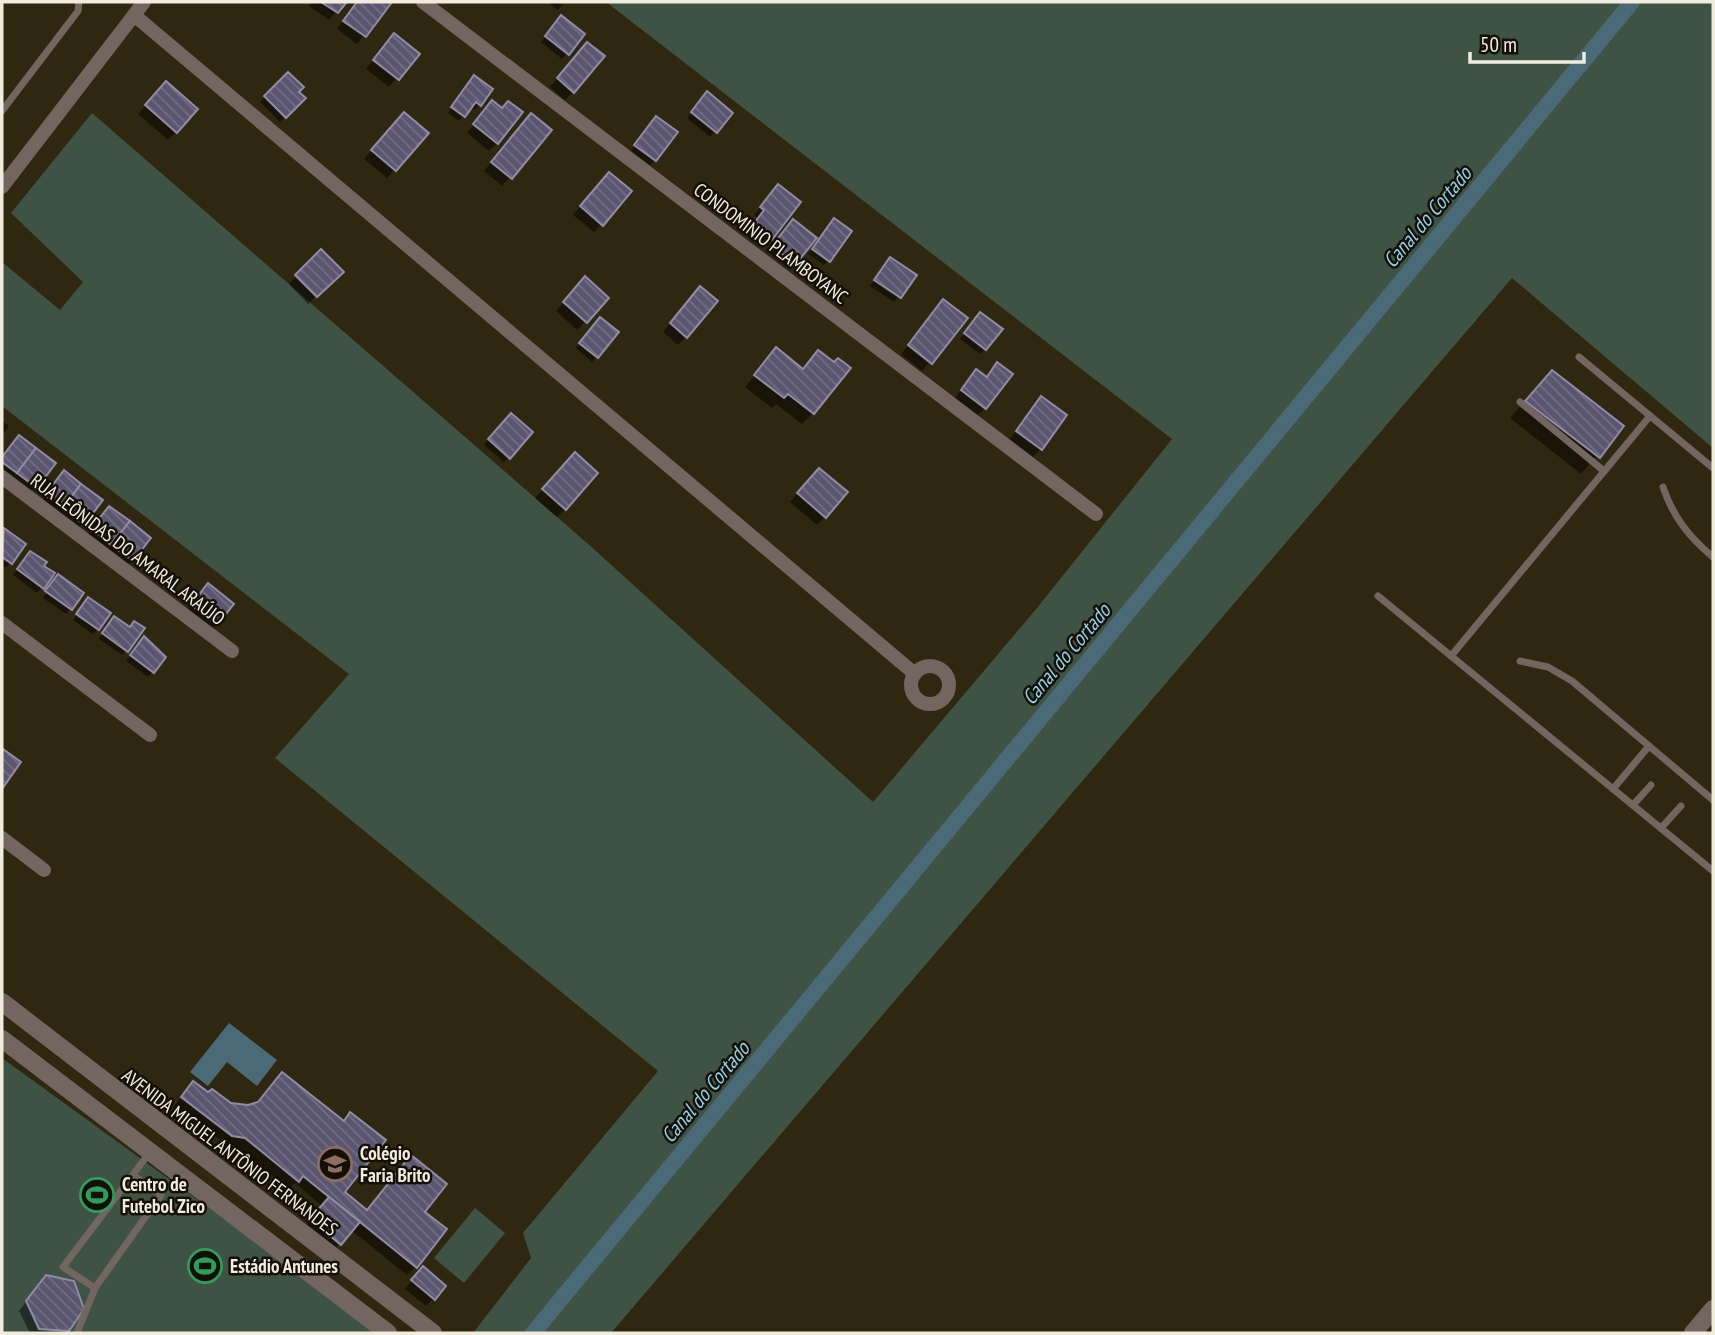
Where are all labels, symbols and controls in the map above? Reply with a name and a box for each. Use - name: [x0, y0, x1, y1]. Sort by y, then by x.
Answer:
- scale bar: [1470, 21, 1584, 65]
- text: 50 m: [1480, 31, 1517, 58]
- water label: Canal do Cortado: [1377, 159, 1478, 273]
- street label: CONDOMINIO PLAMBOYANC: [689, 177, 853, 309]
- street label: RUA LEÔNIDAS DO AMARAL ARAÚJO: [26, 468, 230, 630]
- water label: Canal do Cortado: [1016, 596, 1117, 710]
- water label: Canal do Cortado: [655, 1034, 756, 1148]
- street label: AVENIDA MIGUEL ANTÔNIO FERNANDES: [117, 1063, 343, 1241]
- place label: Colégio Faria Brito: [360, 1141, 431, 1187]
- school or university icon: Colégio Faria Brito: [316, 1145, 354, 1183]
- place label: Centro de Futebol Zico: [122, 1172, 205, 1218]
- sports icon: Centro de Futebol Zico: [78, 1176, 116, 1214]
- sports icon: Estádio Antunes: [186, 1247, 224, 1285]
- place label: Estádio Antunes: [230, 1254, 338, 1278]

